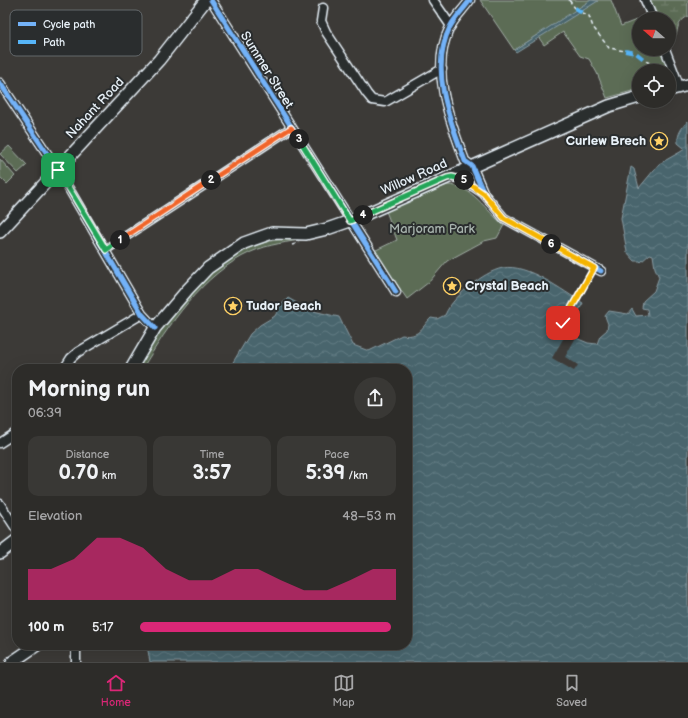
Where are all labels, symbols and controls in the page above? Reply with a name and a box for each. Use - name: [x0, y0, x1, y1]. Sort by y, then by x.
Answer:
- legend: [10, 10, 142, 56]
- north arrow: [632, 12, 676, 56]
- map controls: [632, 12, 676, 108]
- text: Cycle path: [43, 18, 95, 31]
- street label: Summer Street: [237, 28, 297, 112]
- text: Path: [43, 36, 65, 49]
- button: locate: [632, 64, 676, 108]
- street label: Nahant Road: [63, 74, 127, 142]
- pin: 3: [289, 129, 309, 149]
- place icon: Curlew Brech: [649, 131, 669, 151]
- text: 3: [296, 132, 302, 145]
- place label: Curlew Brech: [566, 133, 646, 149]
- pin: [41, 153, 75, 187]
- street label: Willow Road: [378, 155, 450, 199]
- icon: arrive: [47, 159, 69, 181]
- pin: 2: [201, 170, 221, 190]
- pin: 5: [454, 170, 474, 190]
- text: 2: [208, 173, 214, 186]
- text: 5: [461, 173, 467, 186]
- pin: 4: [353, 205, 373, 225]
- text: 4: [360, 208, 366, 221]
- park label: Marjoram Park: [389, 221, 476, 237]
- pin: 1: [110, 230, 130, 250]
- text: 1: [118, 233, 122, 246]
- pin: 6: [541, 234, 561, 254]
- text: 6: [548, 237, 554, 250]
- place icon: Crystal Beach: [442, 276, 462, 296]
- place label: Crystal Beach: [465, 278, 549, 294]
- place icon: Tudor Beach: [223, 296, 243, 316]
- place label: Tudor Beach: [246, 298, 321, 314]
- pin: [546, 306, 580, 340]
- icon: check: [552, 312, 574, 334]
- text: Morning run: [28, 376, 150, 403]
- button: share: [354, 377, 396, 419]
- text: 06:39: [28, 405, 62, 421]
- text: Distance: [65, 448, 109, 461]
- text: Time: [200, 448, 224, 461]
- text: Pace: [324, 448, 349, 461]
- text: 0.70: [58, 461, 99, 485]
- text: 3:57: [192, 461, 232, 485]
- text: 5:39: [306, 461, 345, 485]
- text: km: [99, 469, 116, 482]
- text: /km: [345, 469, 368, 482]
- text: Elevation: [28, 508, 82, 524]
- text: 48–53 m: [342, 508, 396, 524]
- text: 100 m: [28, 619, 64, 635]
- text: 5:17: [92, 619, 114, 635]
- tab: Home: [101, 672, 131, 709]
- tab: Map: [332, 672, 355, 709]
- tab: Saved: [556, 672, 587, 709]

